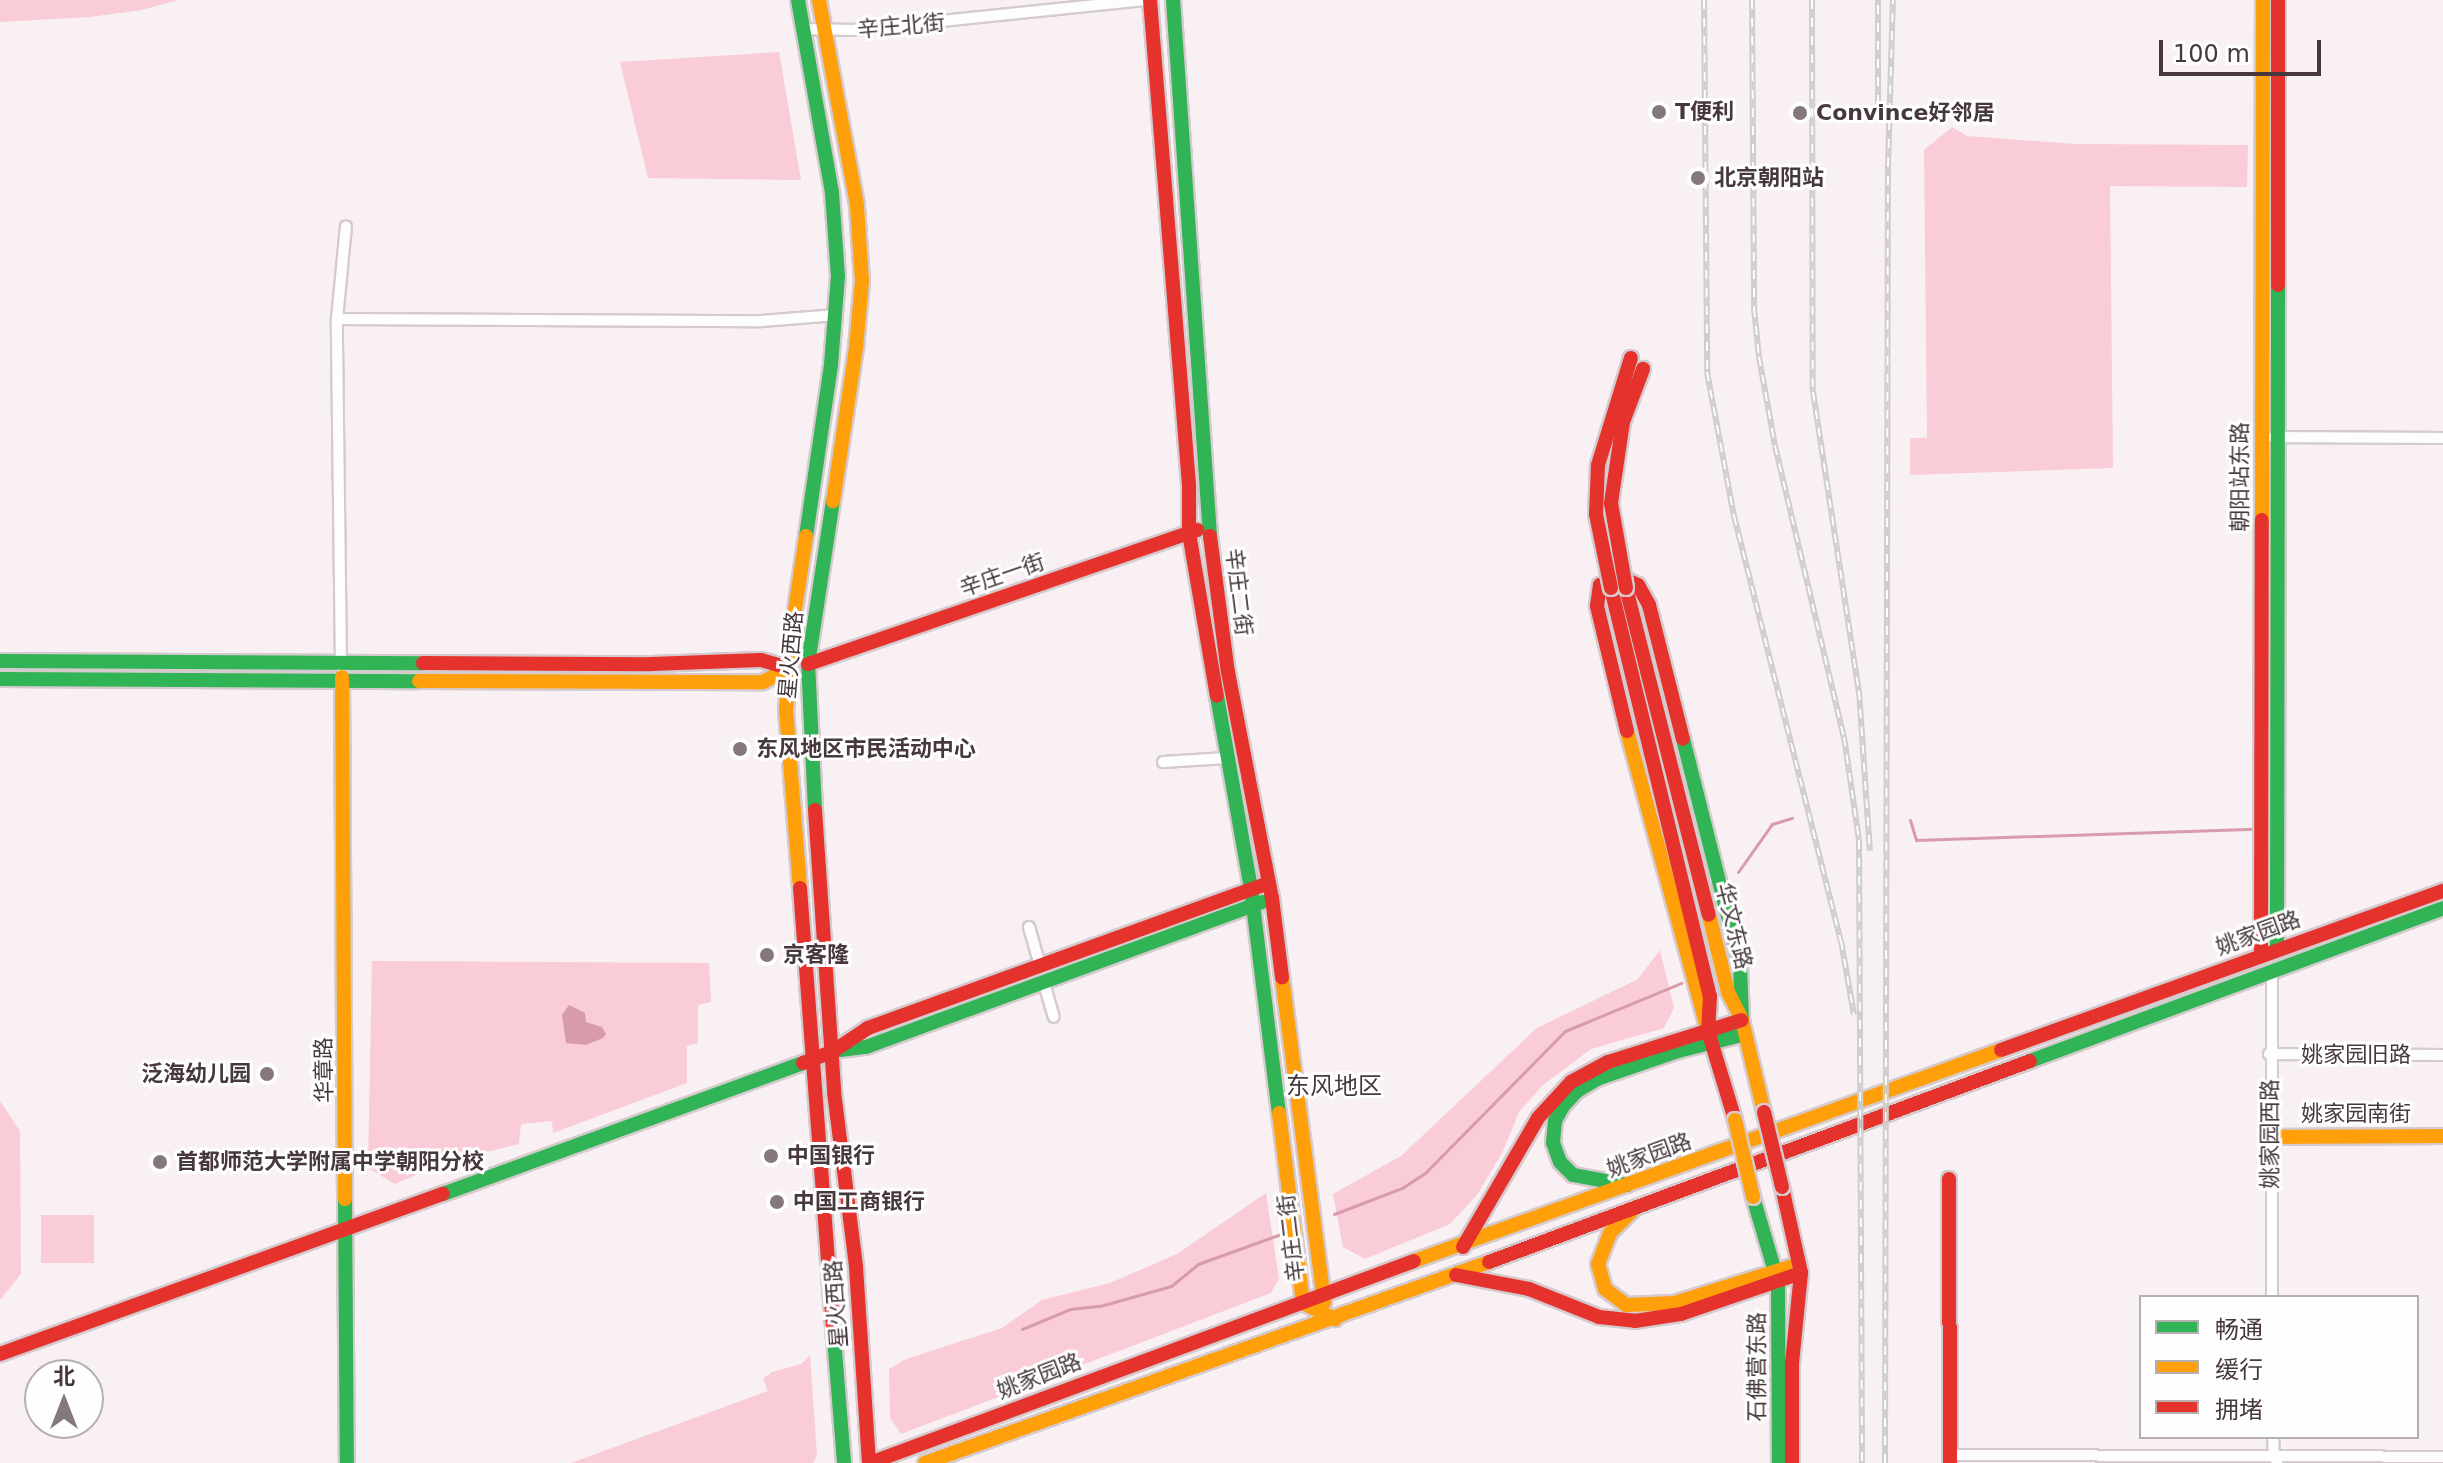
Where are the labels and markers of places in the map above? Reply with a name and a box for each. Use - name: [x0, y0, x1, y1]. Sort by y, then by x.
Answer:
- place label: T便利: [1675, 99, 1734, 125]
- place label: Convince好邻居: [1816, 100, 1994, 126]
- marker: T便利: [1650, 103, 1668, 121]
- marker: Convince好邻居: [1791, 104, 1809, 122]
- place label: 北京朝阳站: [1714, 165, 1824, 191]
- marker: 北京朝阳站: [1689, 169, 1707, 187]
- place label: 东风地区市民活动中心: [756, 736, 976, 762]
- marker: 东风地区市民活动中心: [731, 740, 749, 758]
- place label: 京客隆: [783, 942, 849, 968]
- marker: 京客隆: [758, 946, 776, 964]
- place label: 泛海幼儿园: [141, 1061, 251, 1087]
- marker: 泛海幼儿园: [258, 1065, 276, 1083]
- place label: 中国银行: [787, 1143, 875, 1169]
- marker: 中国银行: [762, 1147, 780, 1165]
- place label: 首都师范大学附属中学朝阳分校: [176, 1149, 484, 1175]
- marker: 首都师范大学附属中学朝阳分校: [151, 1153, 169, 1171]
- place label: 中国工商银行: [793, 1189, 925, 1215]
- marker: 中国工商银行: [768, 1193, 786, 1211]

